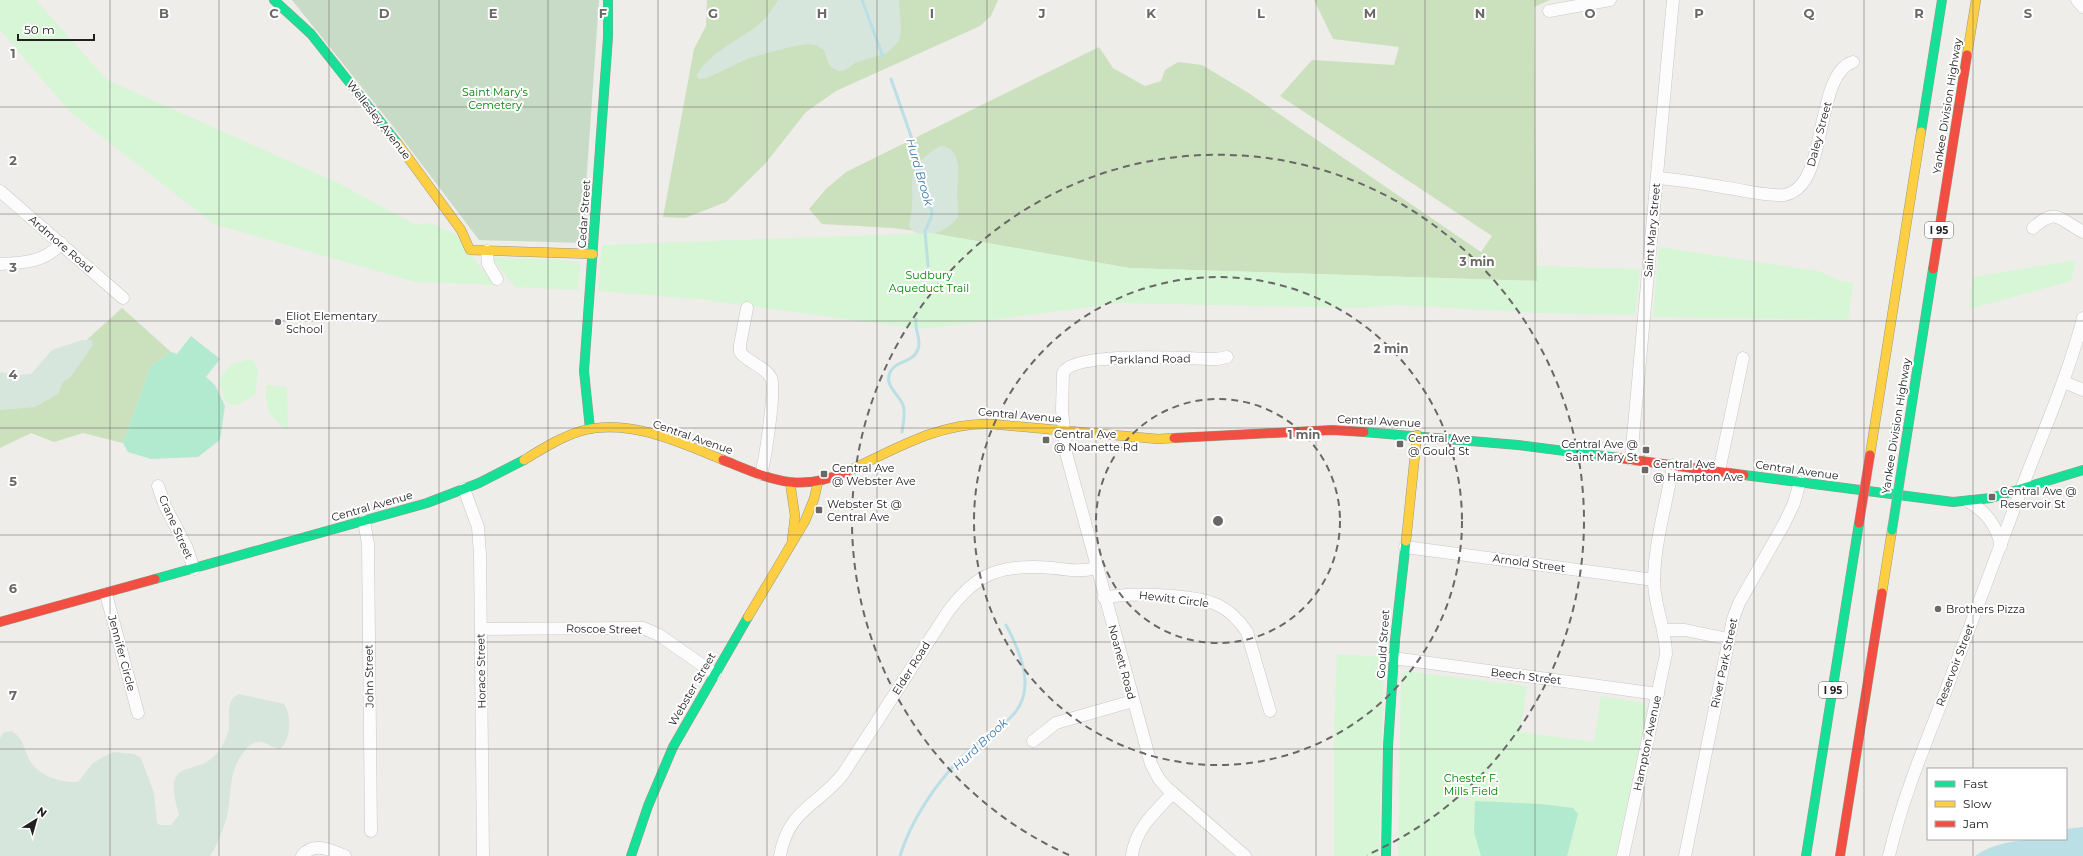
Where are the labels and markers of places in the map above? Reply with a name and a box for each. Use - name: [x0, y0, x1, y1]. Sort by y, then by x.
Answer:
- place label: Eliot Elementary School: [286, 309, 377, 336]
- marker: Eliot Elementary School: [273, 317, 283, 327]
- place label: Central Ave @ Noanette Rd: [1054, 427, 1138, 454]
- place label: Central Ave @ Gould St: [1408, 431, 1471, 458]
- marker: Central Ave @ Noanette Rd: [1041, 435, 1051, 445]
- place label: Central Ave @ Saint Mary St: [1561, 437, 1639, 464]
- marker: Central Ave @ Gould St: [1395, 439, 1405, 449]
- marker: Central Ave @ Saint Mary St: [1641, 445, 1651, 455]
- place label: Central Ave @ Hampton Ave: [1653, 457, 1744, 484]
- place label: Central Ave @ Webster Ave: [832, 461, 916, 488]
- marker: Central Ave @ Hampton Ave: [1640, 465, 1650, 475]
- marker: Central Ave @ Webster Ave: [819, 469, 829, 479]
- place label: Central Ave @ Reservoir St: [2000, 484, 2077, 511]
- marker: Central Ave @ Reservoir St: [1987, 492, 1997, 502]
- place label: Webster St @ Central Ave: [827, 497, 902, 524]
- marker: Webster St @ Central Ave: [814, 505, 824, 515]
- centre of rings: [1211, 514, 1225, 528]
- place label: Brothers Pizza: [1946, 602, 2025, 616]
- marker: Brothers Pizza: [1933, 604, 1943, 614]

